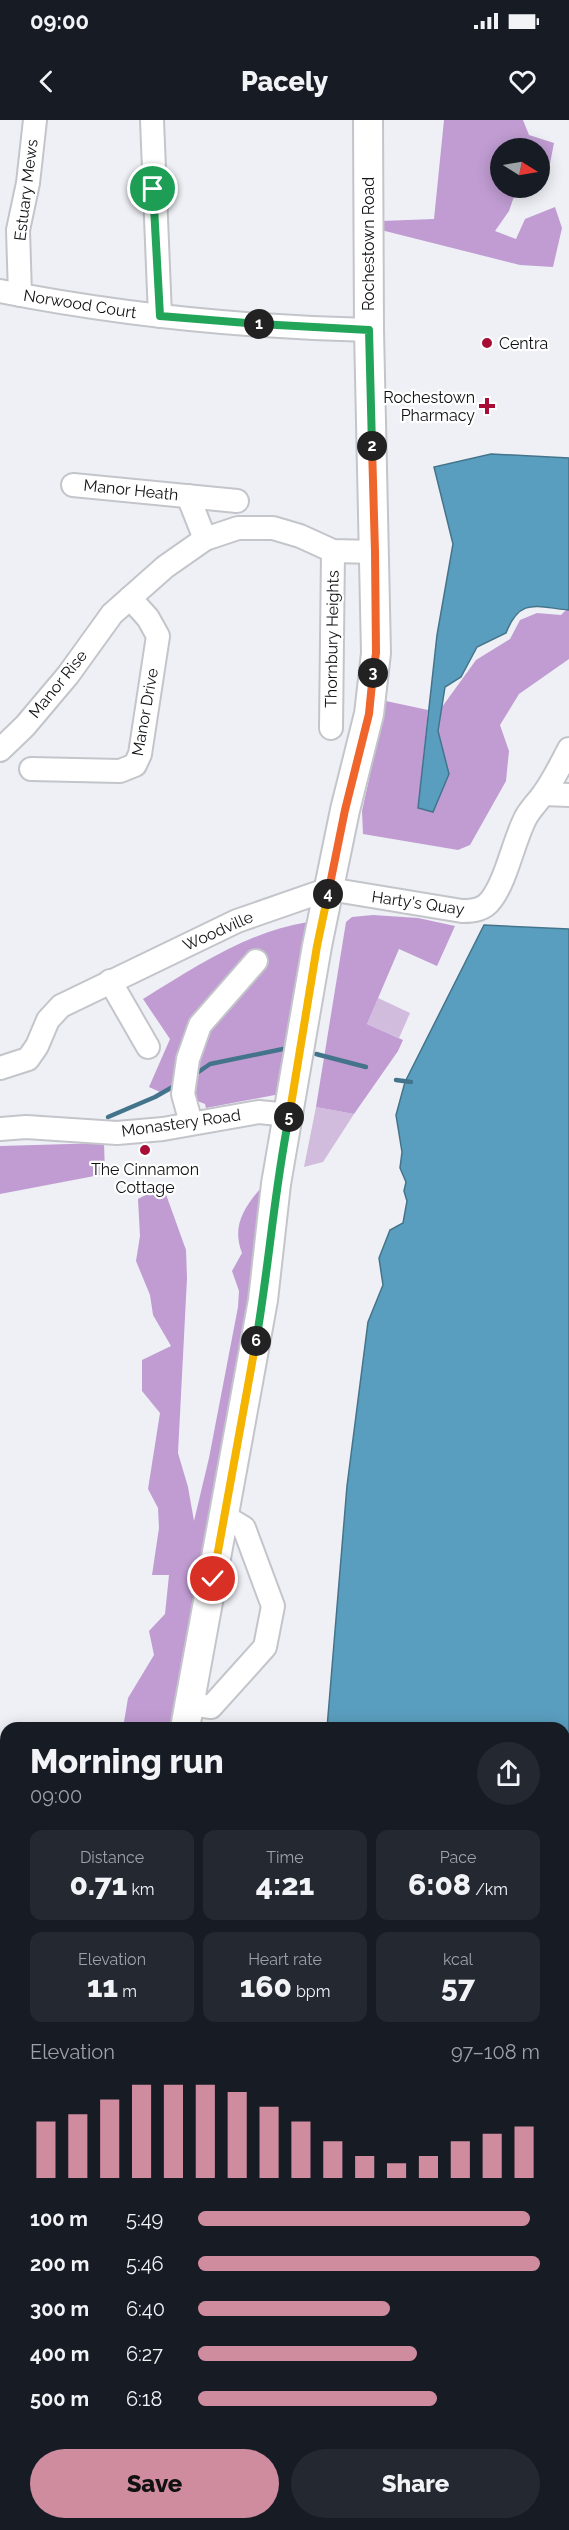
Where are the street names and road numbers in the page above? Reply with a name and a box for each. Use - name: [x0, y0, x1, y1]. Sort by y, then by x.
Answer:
- street label: Estuary Mews: [10, 138, 42, 242]
- street label: Rochestown Road: [359, 177, 378, 311]
- street label: Norwood Court: [22, 286, 138, 322]
- street label: Manor Heath: [83, 476, 179, 504]
- street label: Thornbury Heights: [321, 570, 343, 708]
- street label: Manor Rise: [25, 646, 91, 722]
- street label: Manor Drive: [128, 667, 162, 757]
- street label: Harty's Quay: [370, 887, 466, 919]
- street label: Woodville: [180, 907, 256, 955]
- street label: Monastery Road: [120, 1105, 242, 1141]

